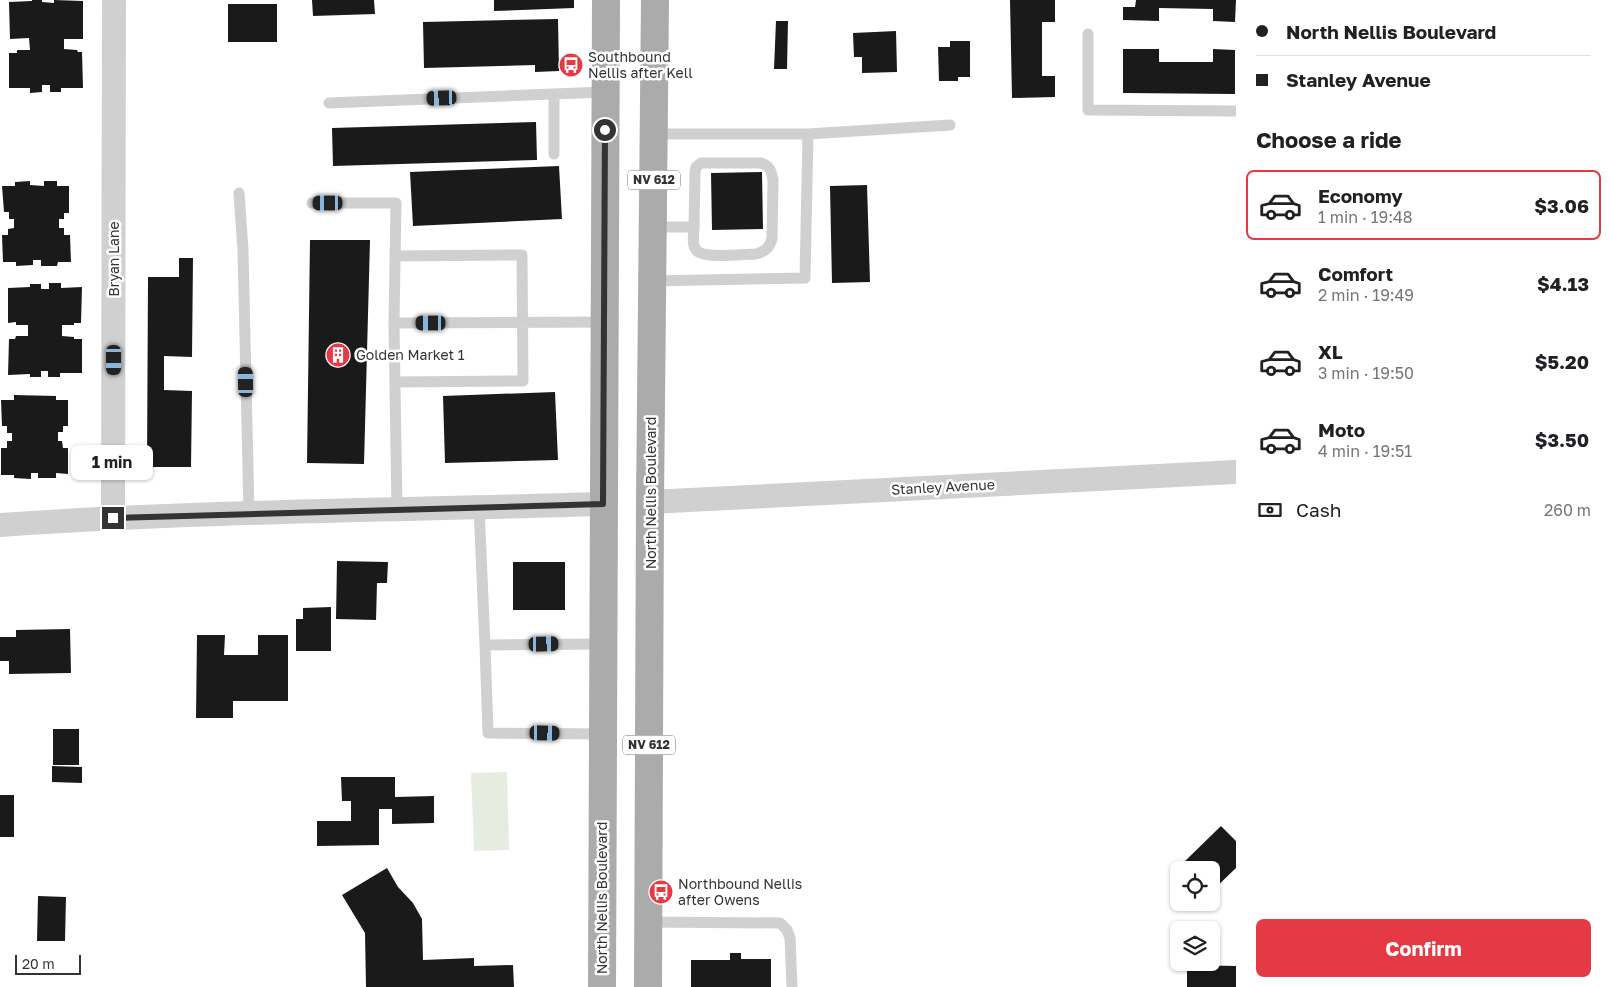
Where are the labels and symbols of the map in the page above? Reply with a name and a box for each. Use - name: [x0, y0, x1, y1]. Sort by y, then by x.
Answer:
- place label: Southbound Nellis after Kell: [588, 48, 693, 81]
- bus stop icon: Southbound Nellis after Kell: [558, 52, 584, 78]
- car: [426, 90, 457, 106]
- route start: [594, 119, 616, 141]
- road number: NV 612: [628, 170, 680, 190]
- car: [313, 196, 343, 211]
- street label: Bryan Lane: [105, 221, 122, 297]
- car: [416, 316, 446, 331]
- building icon: Golden Market 1: [325, 342, 351, 368]
- car: [106, 345, 121, 375]
- place label: Golden Market 1: [356, 346, 465, 363]
- car: [238, 367, 253, 397]
- street label: North Nellis Boulevard: [642, 417, 659, 569]
- callout: 1 min: [72, 446, 154, 480]
- street label: Stanley Avenue: [891, 475, 995, 498]
- route end: [102, 507, 124, 529]
- car: [528, 636, 559, 652]
- car: [529, 725, 560, 741]
- road number: NV 612: [623, 736, 675, 754]
- street label: North Nellis Boulevard: [593, 822, 610, 974]
- place label: Northbound Nellis after Owens: [678, 875, 802, 908]
- bus stop icon: Northbound Nellis after Owens: [648, 879, 674, 905]
- scale bar: [15, 952, 81, 975]

